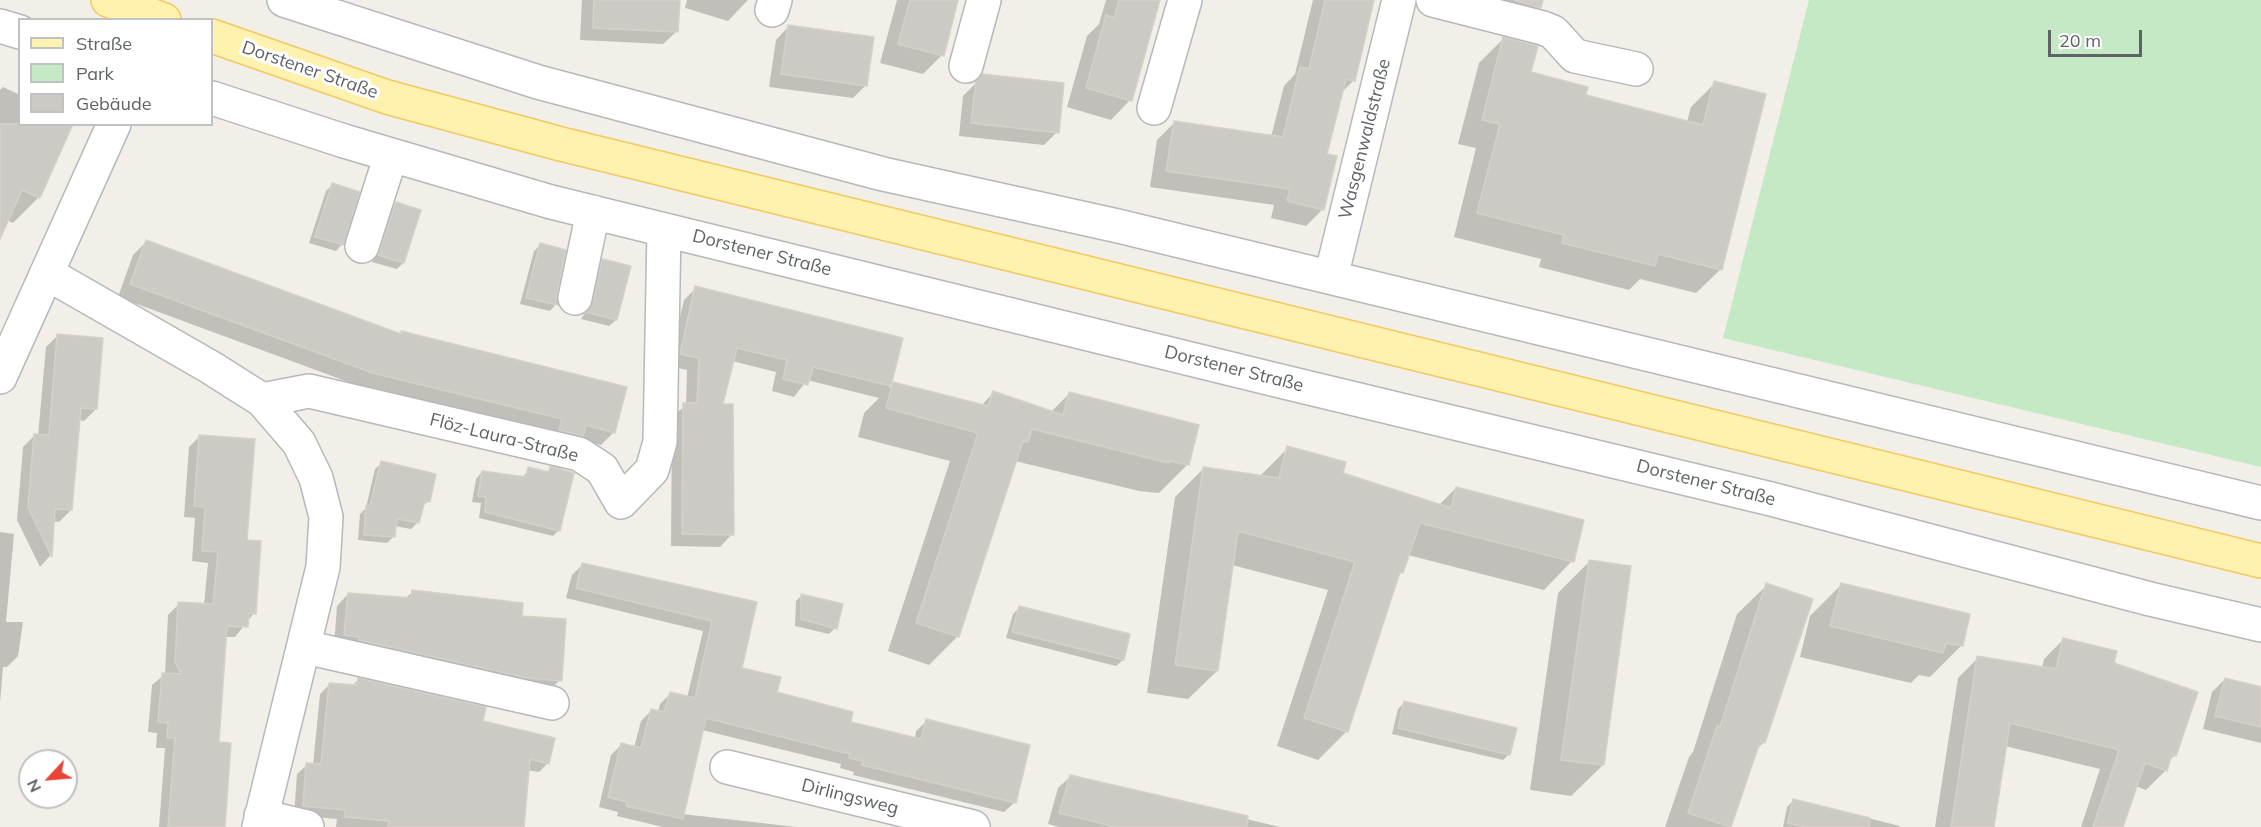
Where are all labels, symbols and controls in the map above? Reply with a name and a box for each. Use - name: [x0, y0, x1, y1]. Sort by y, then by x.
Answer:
- legend: [18, 18, 213, 126]
- scale bar: [2051, 18, 2146, 56]
- text: 20 m: [2059, 29, 2101, 52]
- text: Straße: [76, 32, 132, 55]
- street label: Dorstener Straße: [239, 37, 381, 103]
- street label: Wasgenwaldstraße: [1335, 56, 1395, 222]
- text: Park: [76, 62, 114, 85]
- text: Gebäude: [76, 92, 152, 115]
- street label: Dorstener Straße: [690, 225, 834, 281]
- street label: Dorstener Straße: [1162, 341, 1306, 397]
- street label: Flöz-Laura-Straße: [427, 409, 581, 467]
- street label: Dorstener Straße: [1634, 455, 1778, 511]
- north arrow: [18, 749, 78, 809]
- street label: Dirlingsweg: [799, 775, 901, 819]
- text: N: [22, 776, 45, 796]

